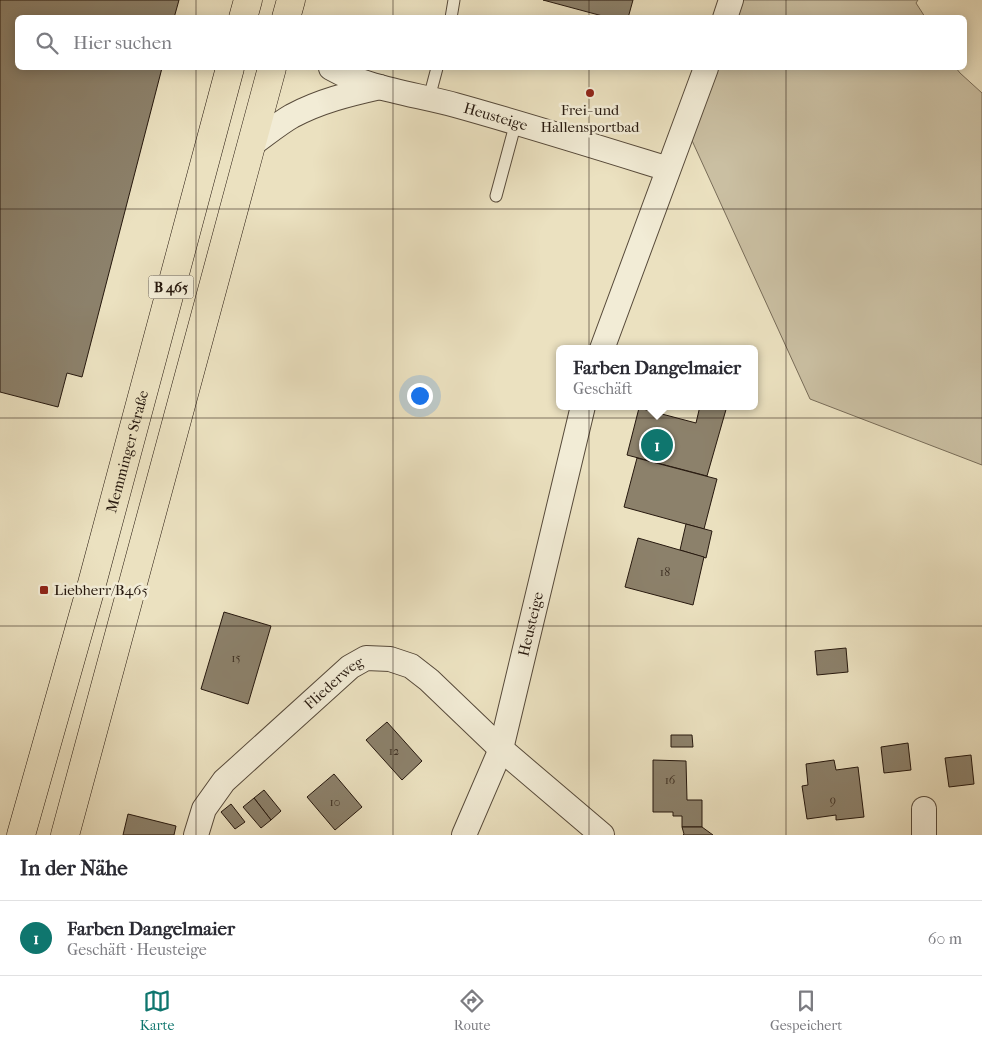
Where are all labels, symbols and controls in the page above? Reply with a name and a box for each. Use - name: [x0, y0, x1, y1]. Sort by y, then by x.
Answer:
- search box: [15, 15, 967, 70]
- icon: search: [33, 29, 61, 57]
- text: Hier suchen: [73, 32, 172, 54]
- marker: Frei- und Hallensportbad: [584, 87, 596, 99]
- street label: Heusteige: [462, 99, 530, 135]
- place label: Frei- und Hallensportbad: [540, 101, 640, 136]
- road number: B 465: [148, 276, 194, 298]
- popup: [556, 345, 758, 410]
- text: Farben Dangelmaier: [573, 357, 741, 379]
- text: Geschäft: [573, 379, 633, 398]
- your location: [407, 383, 433, 409]
- street label: Memminger Straße: [102, 388, 153, 515]
- pin: 1: [641, 426, 673, 464]
- house number: 18: [660, 565, 670, 579]
- place label: Liebherr/B465: [54, 581, 148, 599]
- marker: Liebherr/B465: [38, 584, 50, 596]
- street label: Heusteige: [514, 590, 547, 658]
- house number: 15: [231, 651, 241, 665]
- street label: Fliederweg: [300, 652, 367, 713]
- house number: 12: [389, 744, 399, 758]
- house number: 16: [665, 773, 676, 787]
- house number: 9: [830, 793, 836, 807]
- house number: 10: [330, 795, 340, 809]
- text: In der Nähe: [20, 856, 128, 880]
- text: Farben Dangelmaier: [67, 918, 235, 940]
- text: 1: [33, 929, 39, 948]
- text: 60 m: [928, 929, 962, 948]
- text: Geschäft · Heusteige: [67, 940, 207, 959]
- tab: Karte: [140, 987, 174, 1034]
- tab: Route: [454, 987, 491, 1034]
- tab: Gespeichert: [770, 987, 842, 1034]

